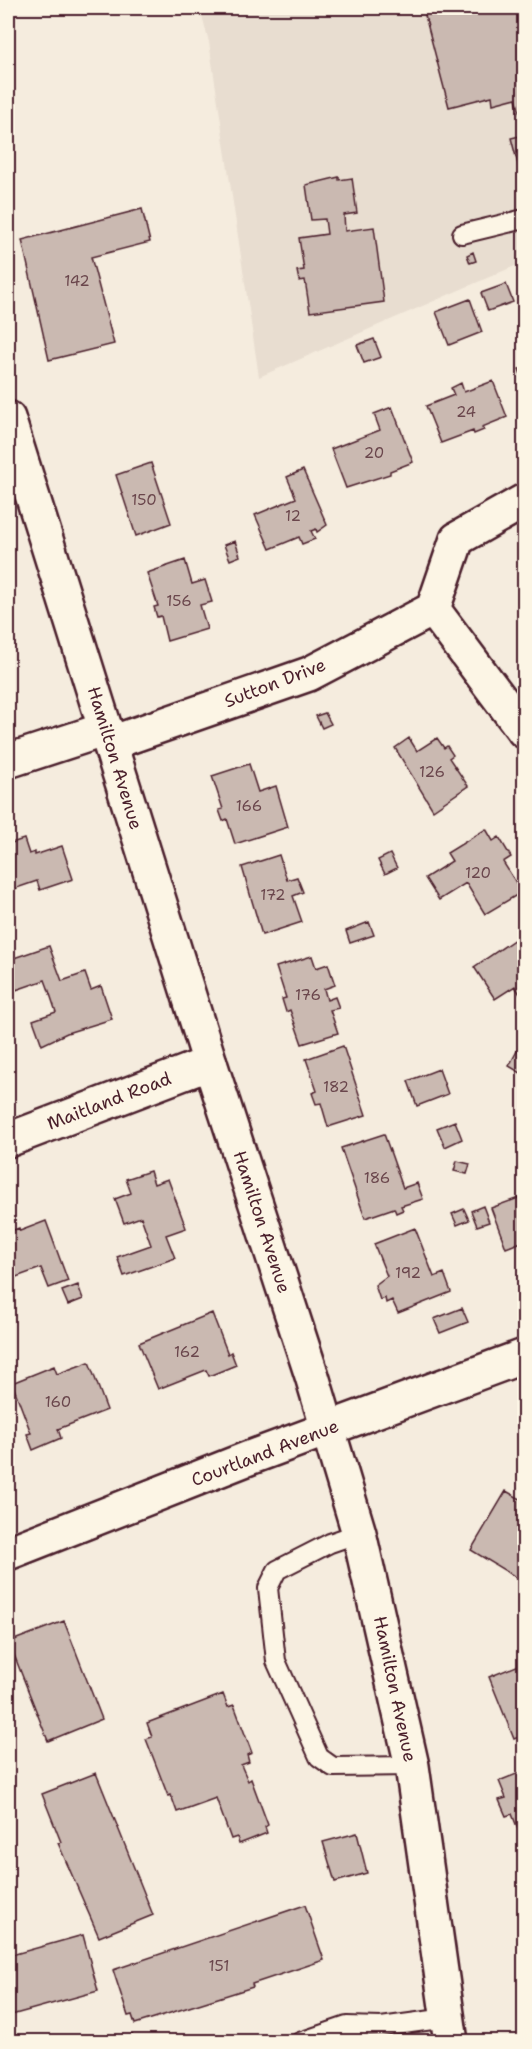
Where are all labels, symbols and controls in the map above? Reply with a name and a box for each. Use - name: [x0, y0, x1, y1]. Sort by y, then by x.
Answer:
- house number: 142: [64, 271, 90, 291]
- house number: 24: [456, 402, 476, 422]
- house number: 20: [364, 443, 384, 463]
- house number: 150: [131, 490, 157, 510]
- house number: 12: [285, 506, 301, 526]
- house number: 156: [166, 591, 192, 611]
- street label: Sutton Drive: [221, 653, 329, 713]
- street label: Hamilton Avenue: [82, 683, 148, 833]
- house number: 126: [419, 762, 445, 782]
- house number: 166: [236, 796, 262, 816]
- house number: 120: [465, 863, 491, 883]
- house number: 172: [260, 885, 286, 905]
- house number: 176: [295, 985, 321, 1005]
- street label: Maitland Road: [43, 1066, 175, 1136]
- house number: 182: [323, 1077, 349, 1097]
- street label: Hamilton Avenue: [228, 1148, 296, 1296]
- house number: 186: [364, 1168, 390, 1188]
- house number: 192: [395, 1263, 421, 1283]
- house number: 162: [174, 1342, 200, 1362]
- house number: 160: [45, 1392, 71, 1412]
- street label: Courtland Avenue: [188, 1414, 342, 1492]
- street label: Hamilton Avenue: [368, 1614, 422, 1764]
- house number: 151: [209, 1956, 229, 1976]

